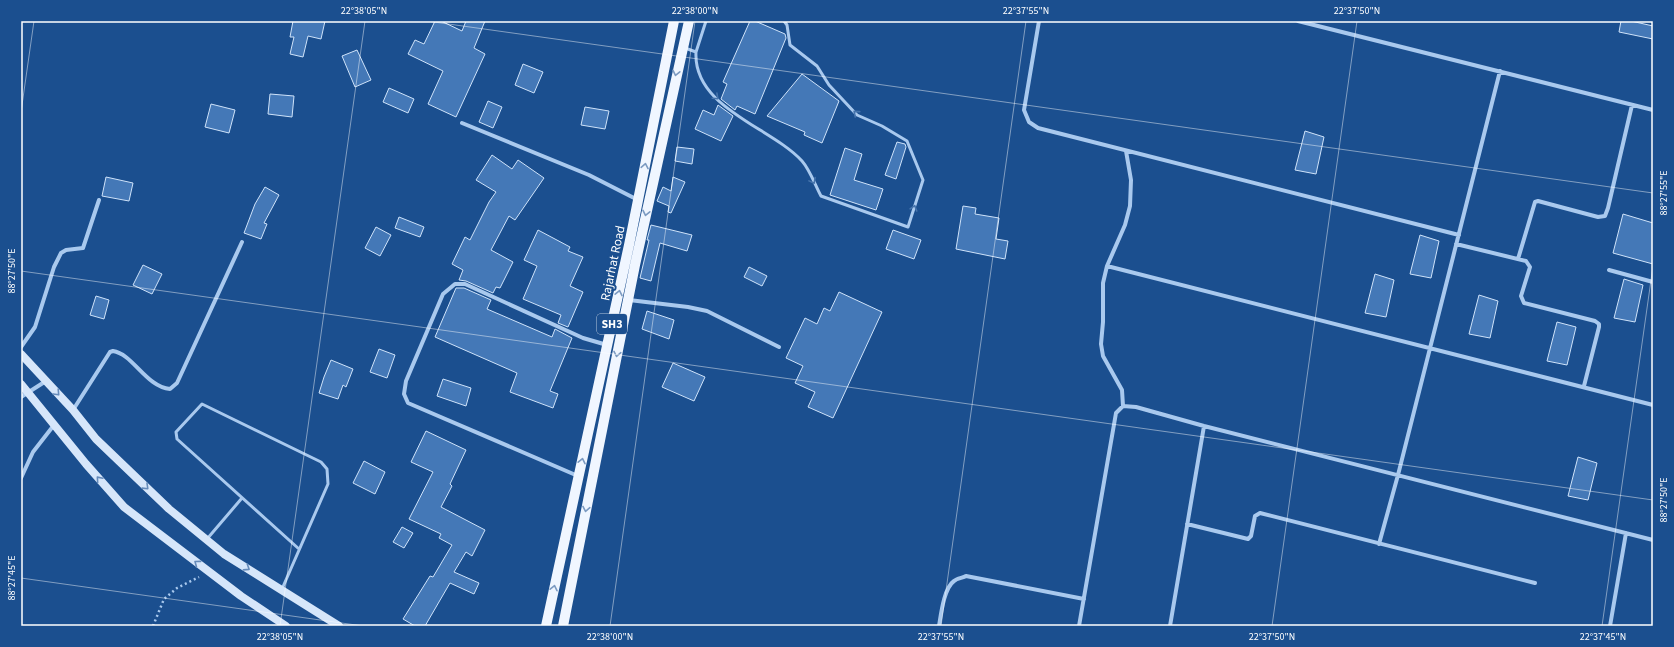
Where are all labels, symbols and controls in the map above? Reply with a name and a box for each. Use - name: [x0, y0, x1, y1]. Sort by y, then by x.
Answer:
- text: 22°38'05"N: [341, 4, 387, 18]
- text: 22°38'00"N: [672, 4, 718, 18]
- text: 22°37'55"N: [1003, 4, 1049, 18]
- text: 22°37'50"N: [1334, 4, 1380, 18]
- one-way arrow: [673, 69, 681, 76]
- one-way arrow: [711, 93, 719, 100]
- one-way arrow: [853, 110, 861, 117]
- one-way arrow: [640, 162, 649, 169]
- text: 88°27'55"E: [1657, 170, 1671, 216]
- one-way arrow: [808, 177, 816, 184]
- one-way arrow: [909, 204, 918, 211]
- one-way arrow: [643, 210, 651, 217]
- street label: Rajarhat Road: [596, 224, 630, 303]
- text: 88°27'50"E: [5, 248, 19, 294]
- one-way arrow: [614, 290, 622, 296]
- road number: SH3: [597, 314, 627, 334]
- one-way arrow: [614, 351, 622, 358]
- one-way arrow: [52, 388, 59, 396]
- one-way arrow: [578, 458, 586, 464]
- one-way arrow: [96, 476, 103, 483]
- text: 88°27'50"E: [1657, 477, 1671, 523]
- one-way arrow: [141, 483, 148, 490]
- one-way arrow: [583, 506, 591, 513]
- text: 88°27'45"E: [5, 555, 19, 601]
- one-way arrow: [194, 561, 201, 568]
- one-way arrow: [243, 564, 250, 571]
- one-way arrow: [550, 585, 558, 591]
- text: 22°38'05"N: [257, 630, 303, 644]
- text: 22°38'00"N: [587, 630, 633, 644]
- text: 22°37'55"N: [918, 630, 964, 644]
- text: 22°37'50"N: [1249, 630, 1295, 644]
- text: 22°37'45"N: [1580, 630, 1626, 644]

